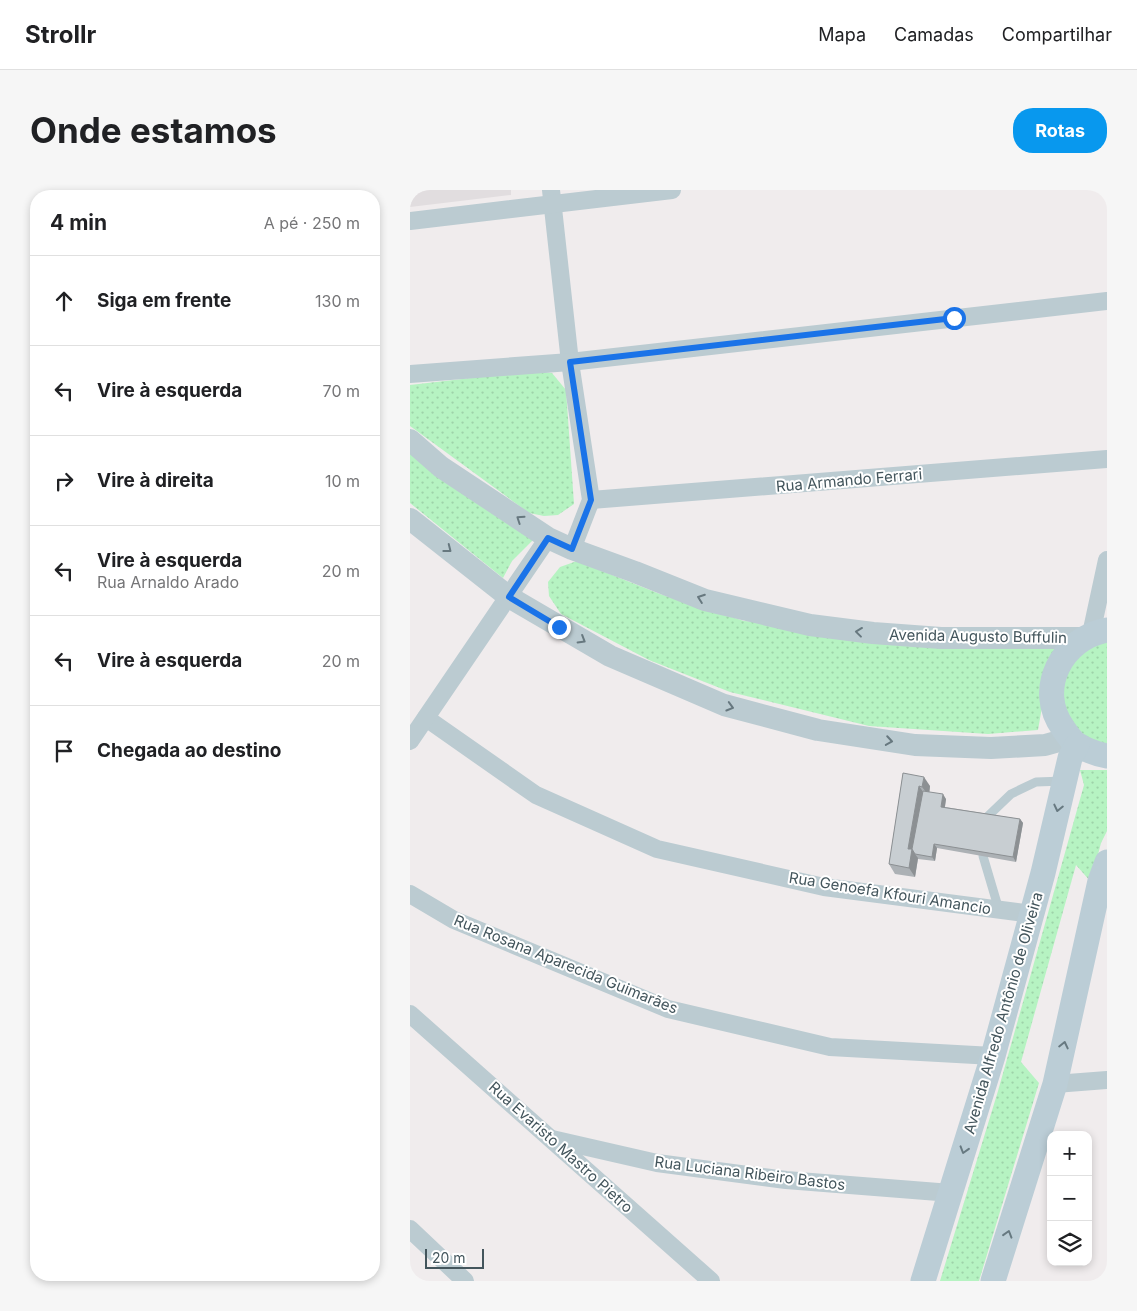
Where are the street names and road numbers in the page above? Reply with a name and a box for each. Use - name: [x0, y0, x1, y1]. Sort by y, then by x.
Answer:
- street label: Rua Armando Ferrari: [775, 464, 923, 496]
- street label: Avenida Augusto Buffulin: [889, 625, 1067, 647]
- street label: Rua Genoefa Kfouri Amancio: [788, 868, 992, 918]
- street label: Avenida Alfredo Antônio de Oliveira: [959, 890, 1047, 1136]
- street label: Rua Rosana Aparecida Guimarães: [451, 910, 681, 1018]
- street label: Rua Evaristo Mastro Pietro: [485, 1077, 637, 1217]
- street label: Rua Luciana Ribeiro Bastos: [654, 1152, 846, 1194]

